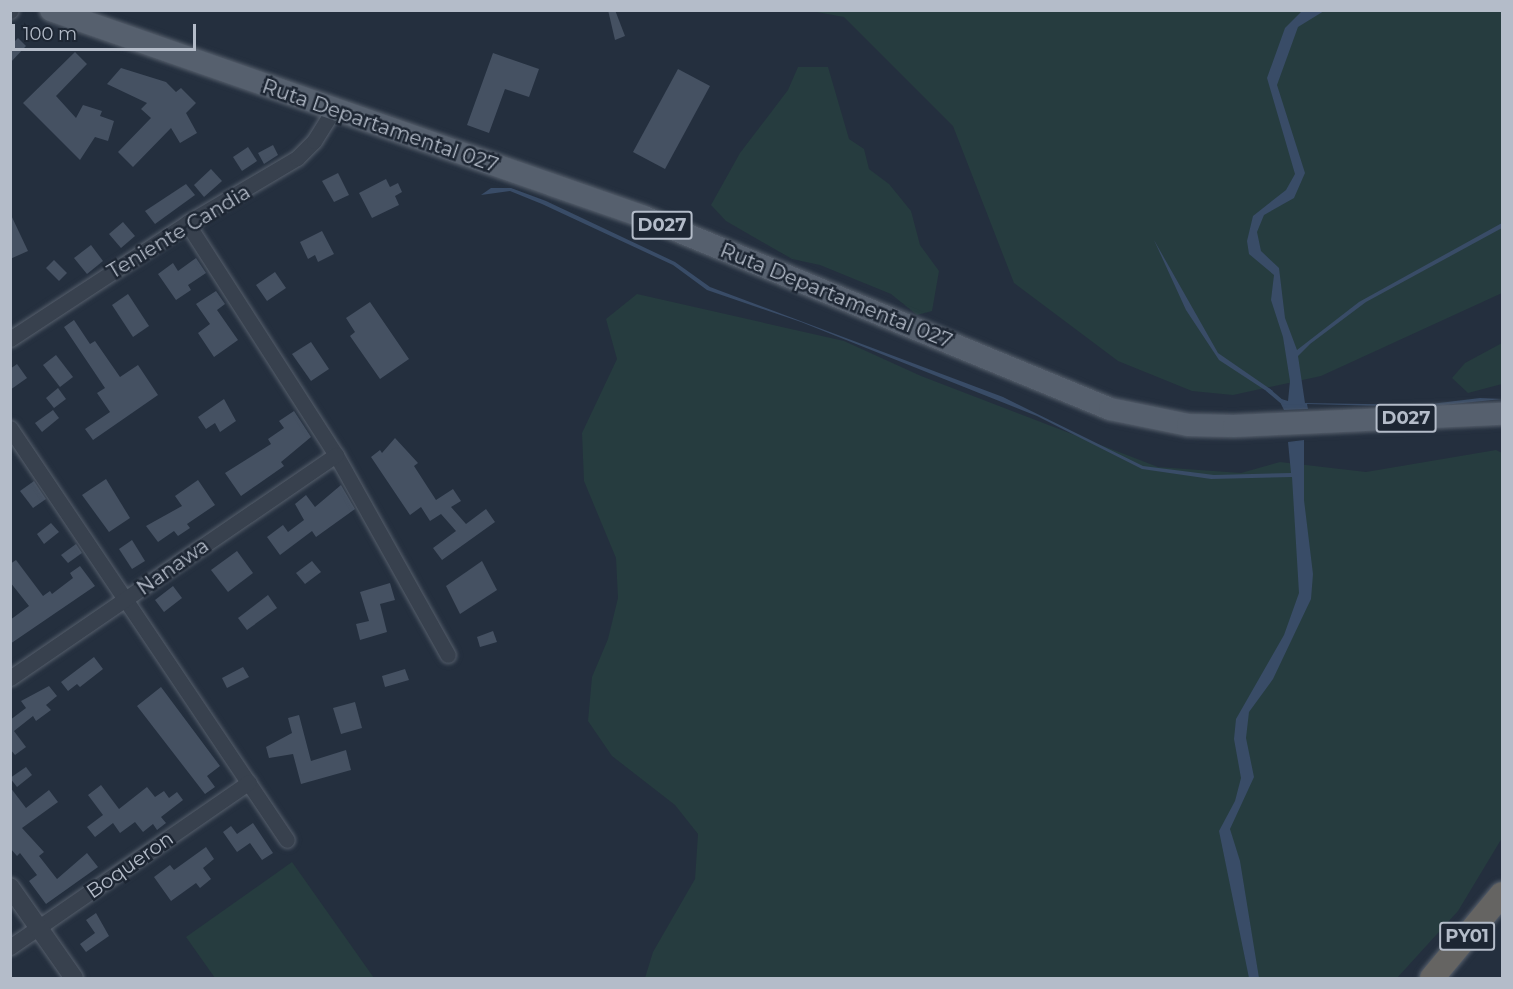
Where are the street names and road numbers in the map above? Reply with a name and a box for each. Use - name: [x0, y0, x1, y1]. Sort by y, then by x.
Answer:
- street label: Ruta Departamental 027: [259, 74, 501, 178]
- street label: Teniente Candia: [103, 180, 255, 284]
- road number: D027: [630, 210, 694, 240]
- street label: Ruta Departamental 027: [717, 238, 955, 354]
- road number: D027: [1374, 403, 1438, 433]
- street label: Nanawa: [132, 534, 214, 600]
- street label: Boqueron: [82, 826, 178, 904]
- road number: PY01: [1438, 921, 1496, 951]

